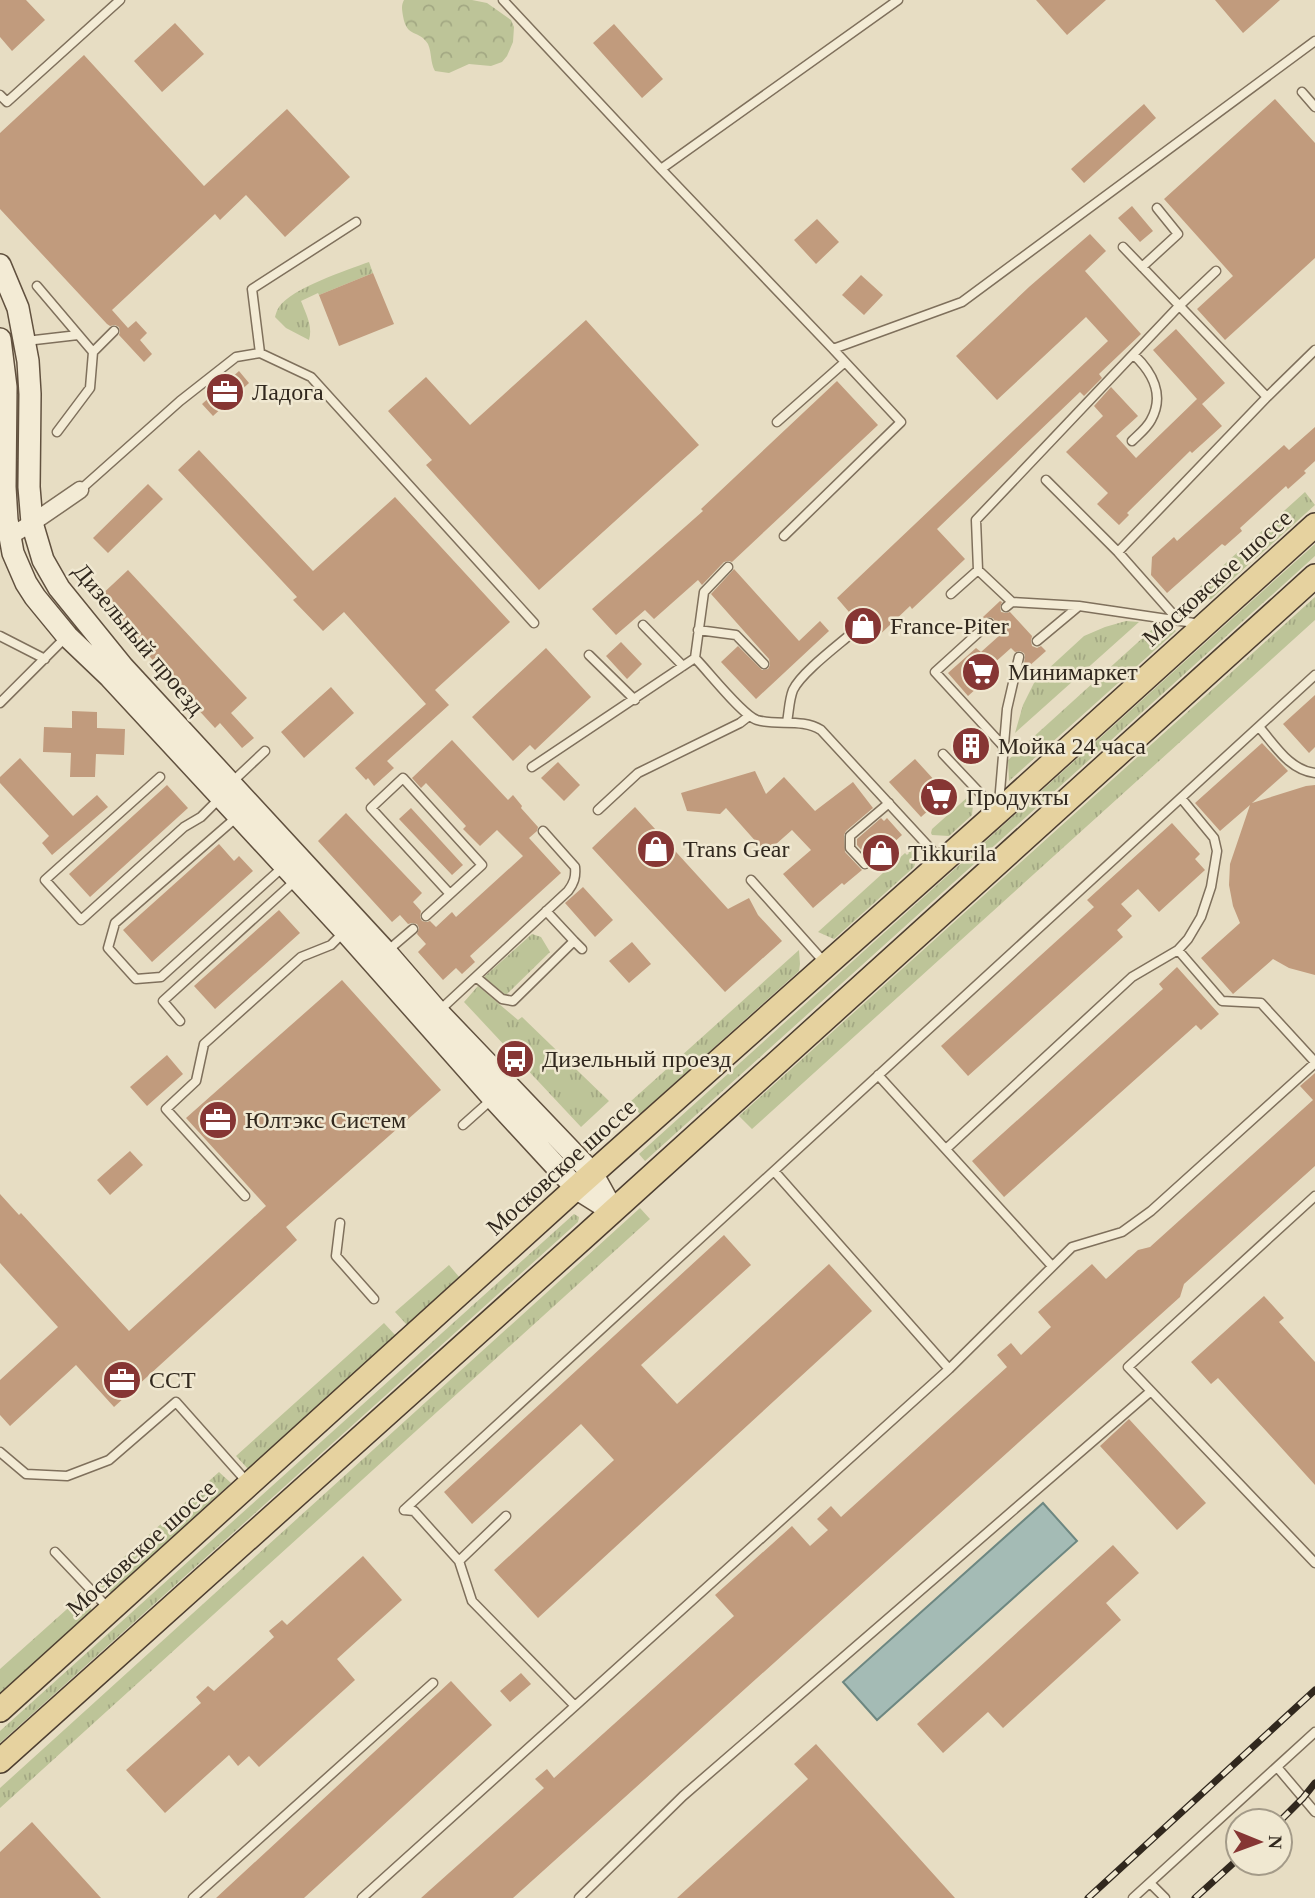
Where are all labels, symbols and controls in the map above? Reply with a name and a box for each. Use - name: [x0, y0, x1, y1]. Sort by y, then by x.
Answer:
- office icon: Ладога: [204, 371, 246, 413]
- place label: Ладога: [252, 379, 324, 405]
- street label: Московское шоссе: [1137, 504, 1297, 652]
- street label: Дизельный проезд: [68, 558, 210, 720]
- shop icon: France-Piter: [842, 605, 884, 647]
- place label: France-Piter: [890, 613, 1009, 639]
- supermarket icon: Минимаркет: [960, 651, 1002, 693]
- place label: Минимаркет: [1008, 659, 1138, 685]
- building icon: Мойка 24 часа: [950, 725, 992, 767]
- place label: Мойка 24 часа: [998, 733, 1146, 759]
- supermarket icon: Продукты: [918, 776, 960, 818]
- place label: Продукты: [966, 784, 1069, 810]
- shop icon: Trans Gear: [635, 828, 677, 870]
- shop icon: Tikkurila: [860, 832, 902, 874]
- place label: Trans Gear: [683, 836, 789, 862]
- place label: Tikkurila: [908, 840, 997, 866]
- bus stop icon: Дизельный проезд: [494, 1038, 536, 1080]
- place label: Дизельный проезд: [542, 1046, 731, 1072]
- street label: Московское шоссе: [481, 1093, 641, 1241]
- office icon: Юлтэкс Систем: [197, 1099, 239, 1141]
- place label: Юлтэкс Систем: [245, 1107, 406, 1133]
- office icon: ССТ: [101, 1359, 143, 1401]
- place label: ССТ: [149, 1367, 196, 1393]
- street label: Московское шоссе: [61, 1474, 221, 1622]
- north arrow: [1224, 1807, 1294, 1877]
- text: N: [1265, 1835, 1286, 1850]

